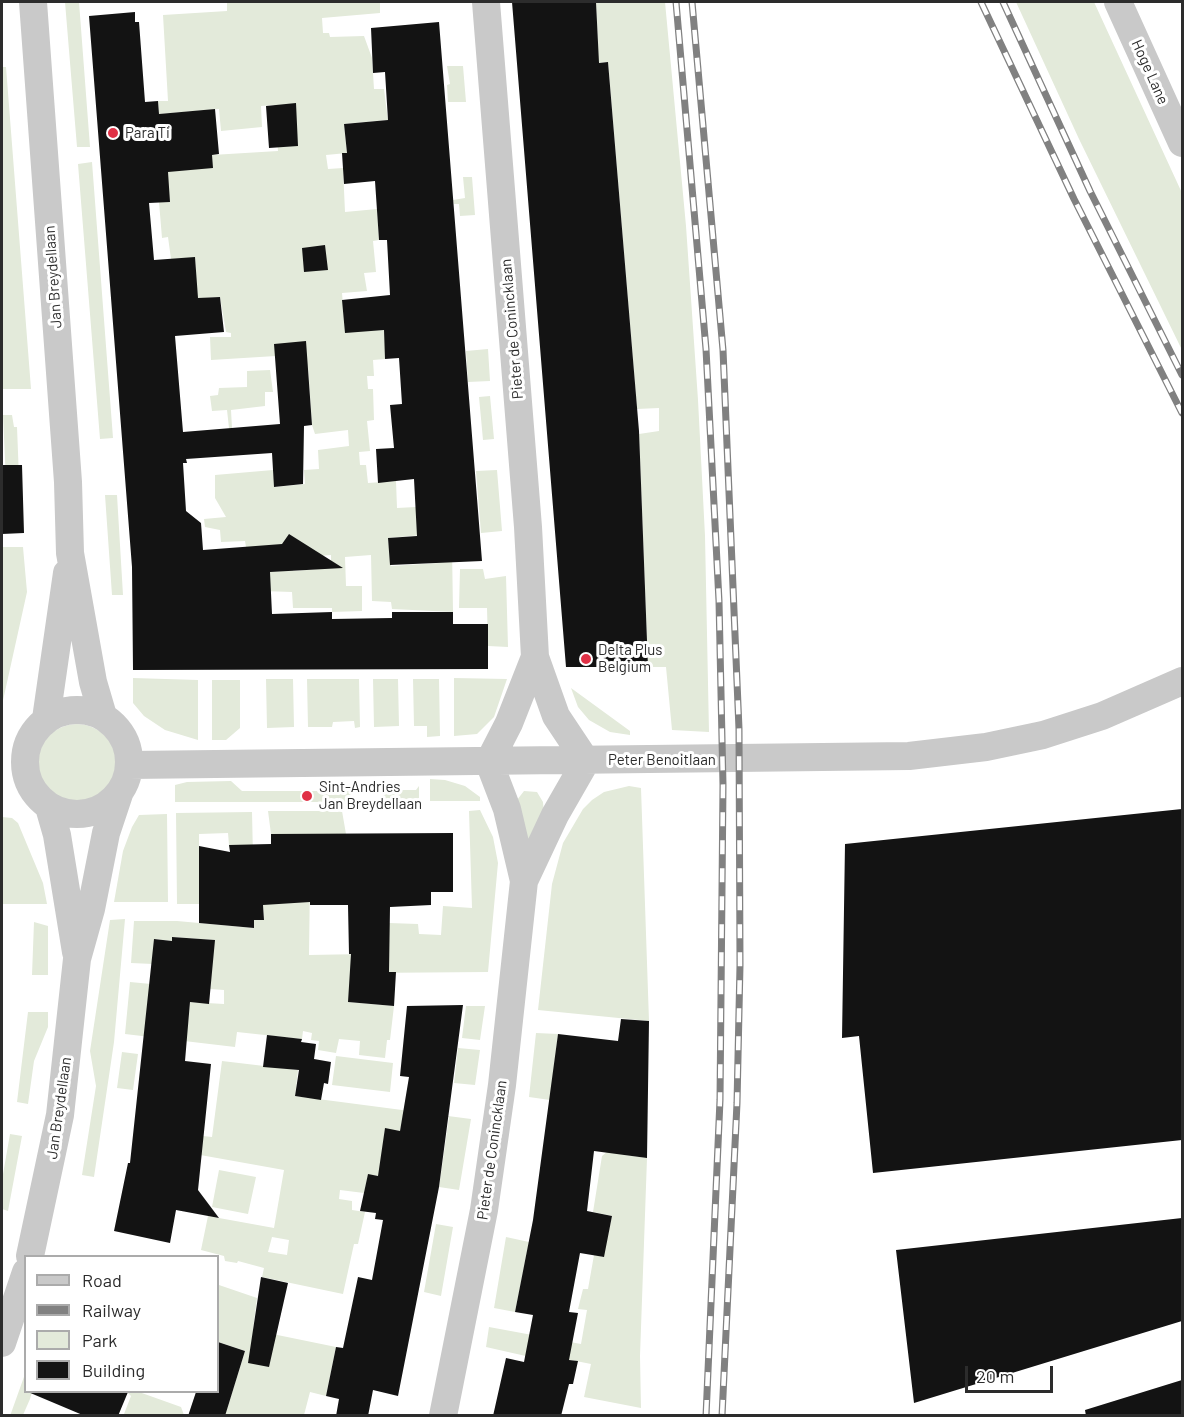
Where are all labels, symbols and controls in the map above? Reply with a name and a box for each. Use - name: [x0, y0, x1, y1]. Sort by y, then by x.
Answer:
- street label: Hoge Lane: [1128, 37, 1172, 107]
- place label: Para Ti: [125, 124, 170, 142]
- marker: Para Ti: [106, 126, 120, 140]
- street label: Jan Breydellaan: [40, 225, 66, 329]
- street label: Pieter de Conincklaan: [497, 258, 527, 400]
- place label: Delta Plus Belgium: [598, 641, 662, 676]
- marker: Delta Plus Belgium: [579, 652, 593, 666]
- street label: Peter Benoitlaan: [608, 751, 716, 769]
- place label: Sint-Andries Jan Breydellaan: [319, 778, 422, 813]
- marker: Sint-Andries Jan Breydellaan: [300, 789, 314, 803]
- street label: Jan Breydellaan: [43, 1056, 75, 1160]
- street label: Pieter de Conincklaan: [473, 1079, 511, 1221]
- legend: [24, 1255, 219, 1393]
- text: Road: [82, 1269, 122, 1291]
- text: Railway: [82, 1299, 141, 1321]
- text: Park: [82, 1329, 117, 1351]
- scale bar: [968, 1354, 1056, 1392]
- text: Building: [82, 1359, 145, 1381]
- text: 20 m: [976, 1365, 1014, 1387]

